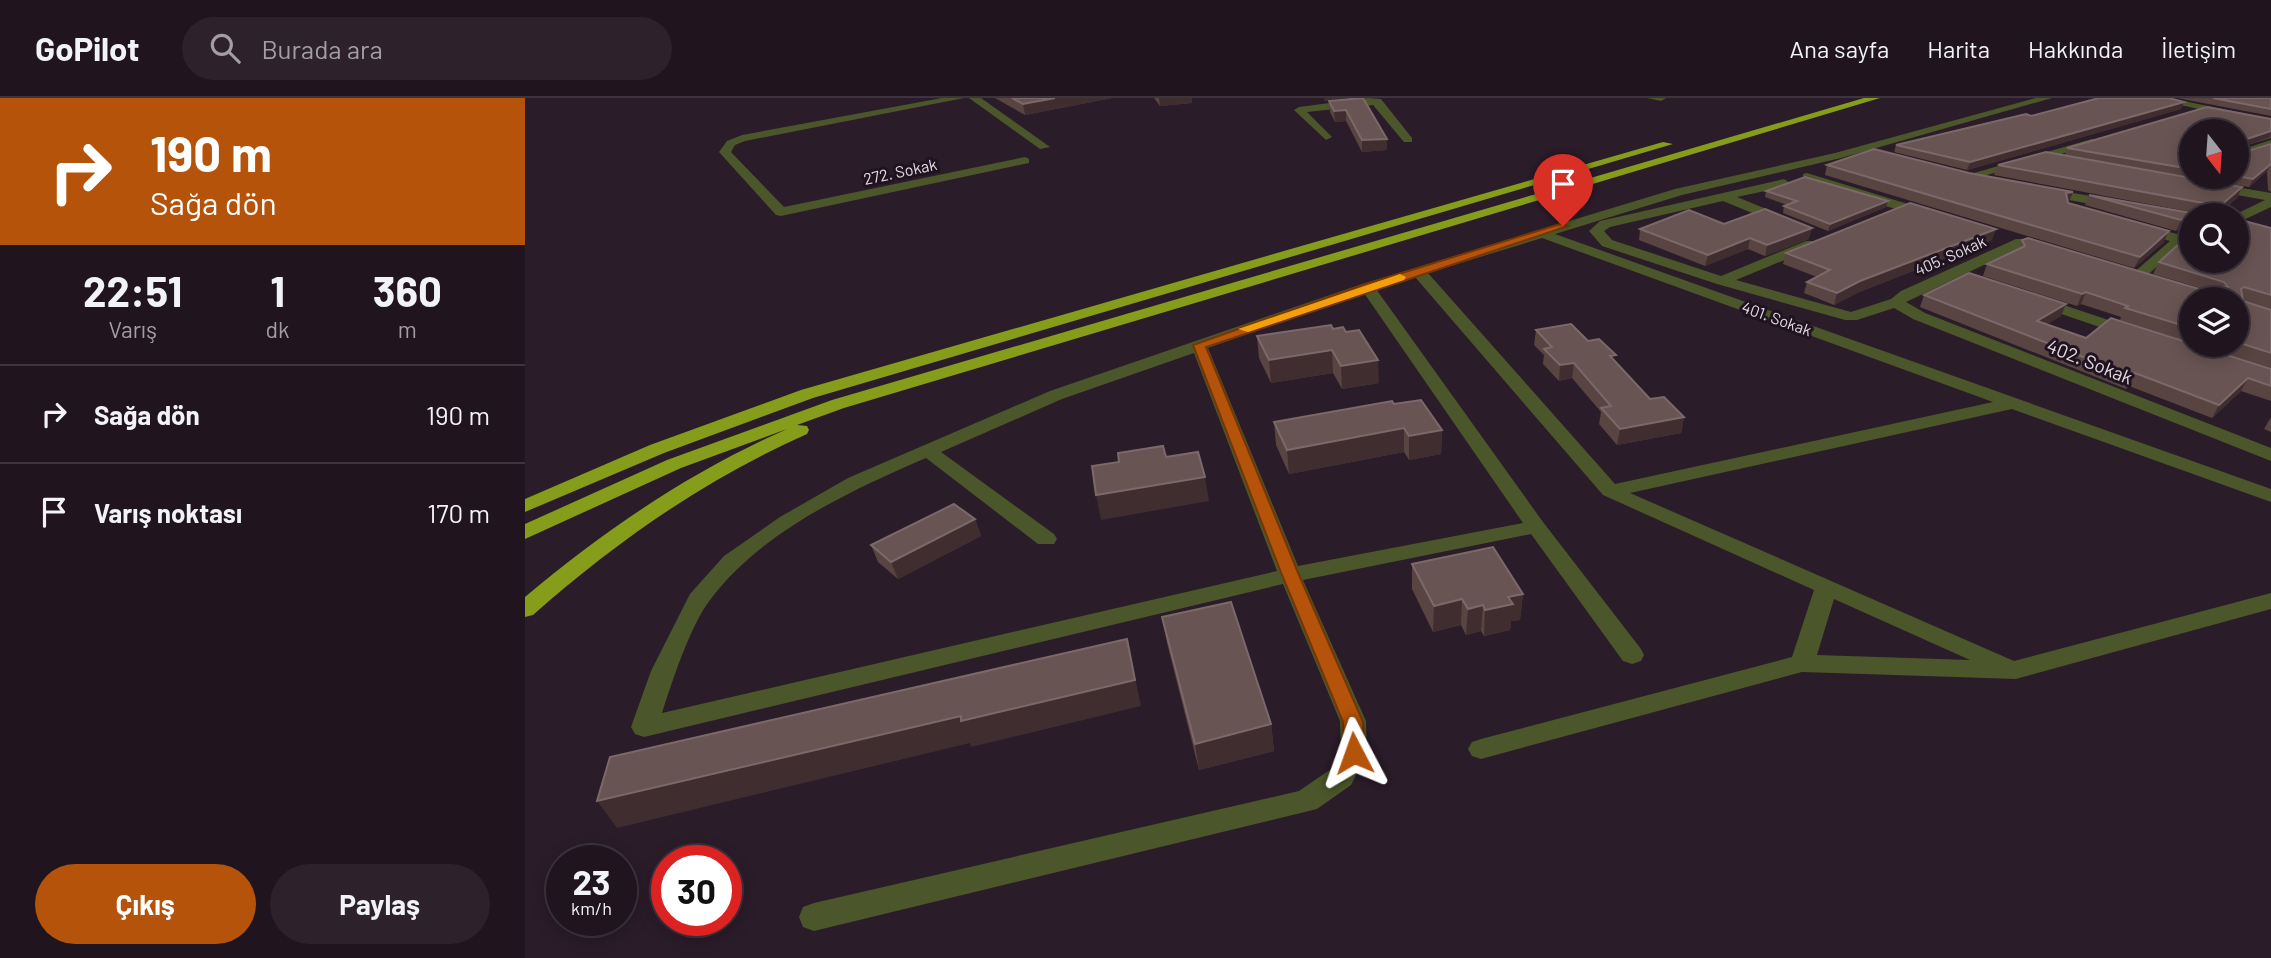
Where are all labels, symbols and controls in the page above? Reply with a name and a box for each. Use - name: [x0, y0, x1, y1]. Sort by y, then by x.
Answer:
- search box: [182, 17, 672, 80]
- text: GoPilot: [35, 28, 140, 68]
- icon: search: [206, 29, 244, 67]
- text: Burada ara: [262, 33, 383, 64]
- text: Ana sayfa: [1790, 34, 1889, 63]
- text: Harita: [1927, 34, 1990, 63]
- text: Hakkında: [2028, 34, 2123, 63]
- text: İletişim: [2161, 34, 2236, 63]
- north arrow: [2179, 119, 2249, 189]
- map controls: [2179, 119, 2249, 357]
- text: 190 m: [150, 123, 272, 182]
- icon: right: [35, 126, 126, 217]
- street label: 272. Sokak: [862, 154, 938, 188]
- pin: [1533, 154, 1593, 226]
- icon: arrive: [1544, 165, 1582, 203]
- text: Sağa dön: [150, 183, 277, 221]
- button: search: [2179, 203, 2249, 273]
- street label: 405. Sokak: [1911, 231, 1989, 279]
- text: 22:51: [83, 265, 182, 315]
- text: 1: [270, 265, 285, 315]
- text: 360: [373, 265, 442, 315]
- button: layers: [2179, 287, 2249, 357]
- street label: 401. Sokak: [1740, 297, 1814, 339]
- text: Varış: [108, 315, 157, 343]
- text: dk: [266, 315, 290, 343]
- text: m: [398, 315, 417, 343]
- street label: 402. Sokak: [2044, 333, 2136, 389]
- icon: right: [35, 395, 73, 433]
- text: Sağa dön: [94, 399, 200, 430]
- text: 190 m: [426, 399, 490, 430]
- icon: arrive: [35, 493, 73, 531]
- text: Varış noktası: [94, 497, 242, 528]
- text: 170 m: [427, 497, 490, 528]
- position arrow: [1317, 716, 1391, 790]
- speed limit sign: 30: [651, 845, 742, 936]
- text: 23: [572, 860, 611, 902]
- button: Çıkış: [35, 864, 256, 944]
- button: Paylaş: [270, 864, 490, 944]
- text: km/h: [571, 897, 612, 919]

